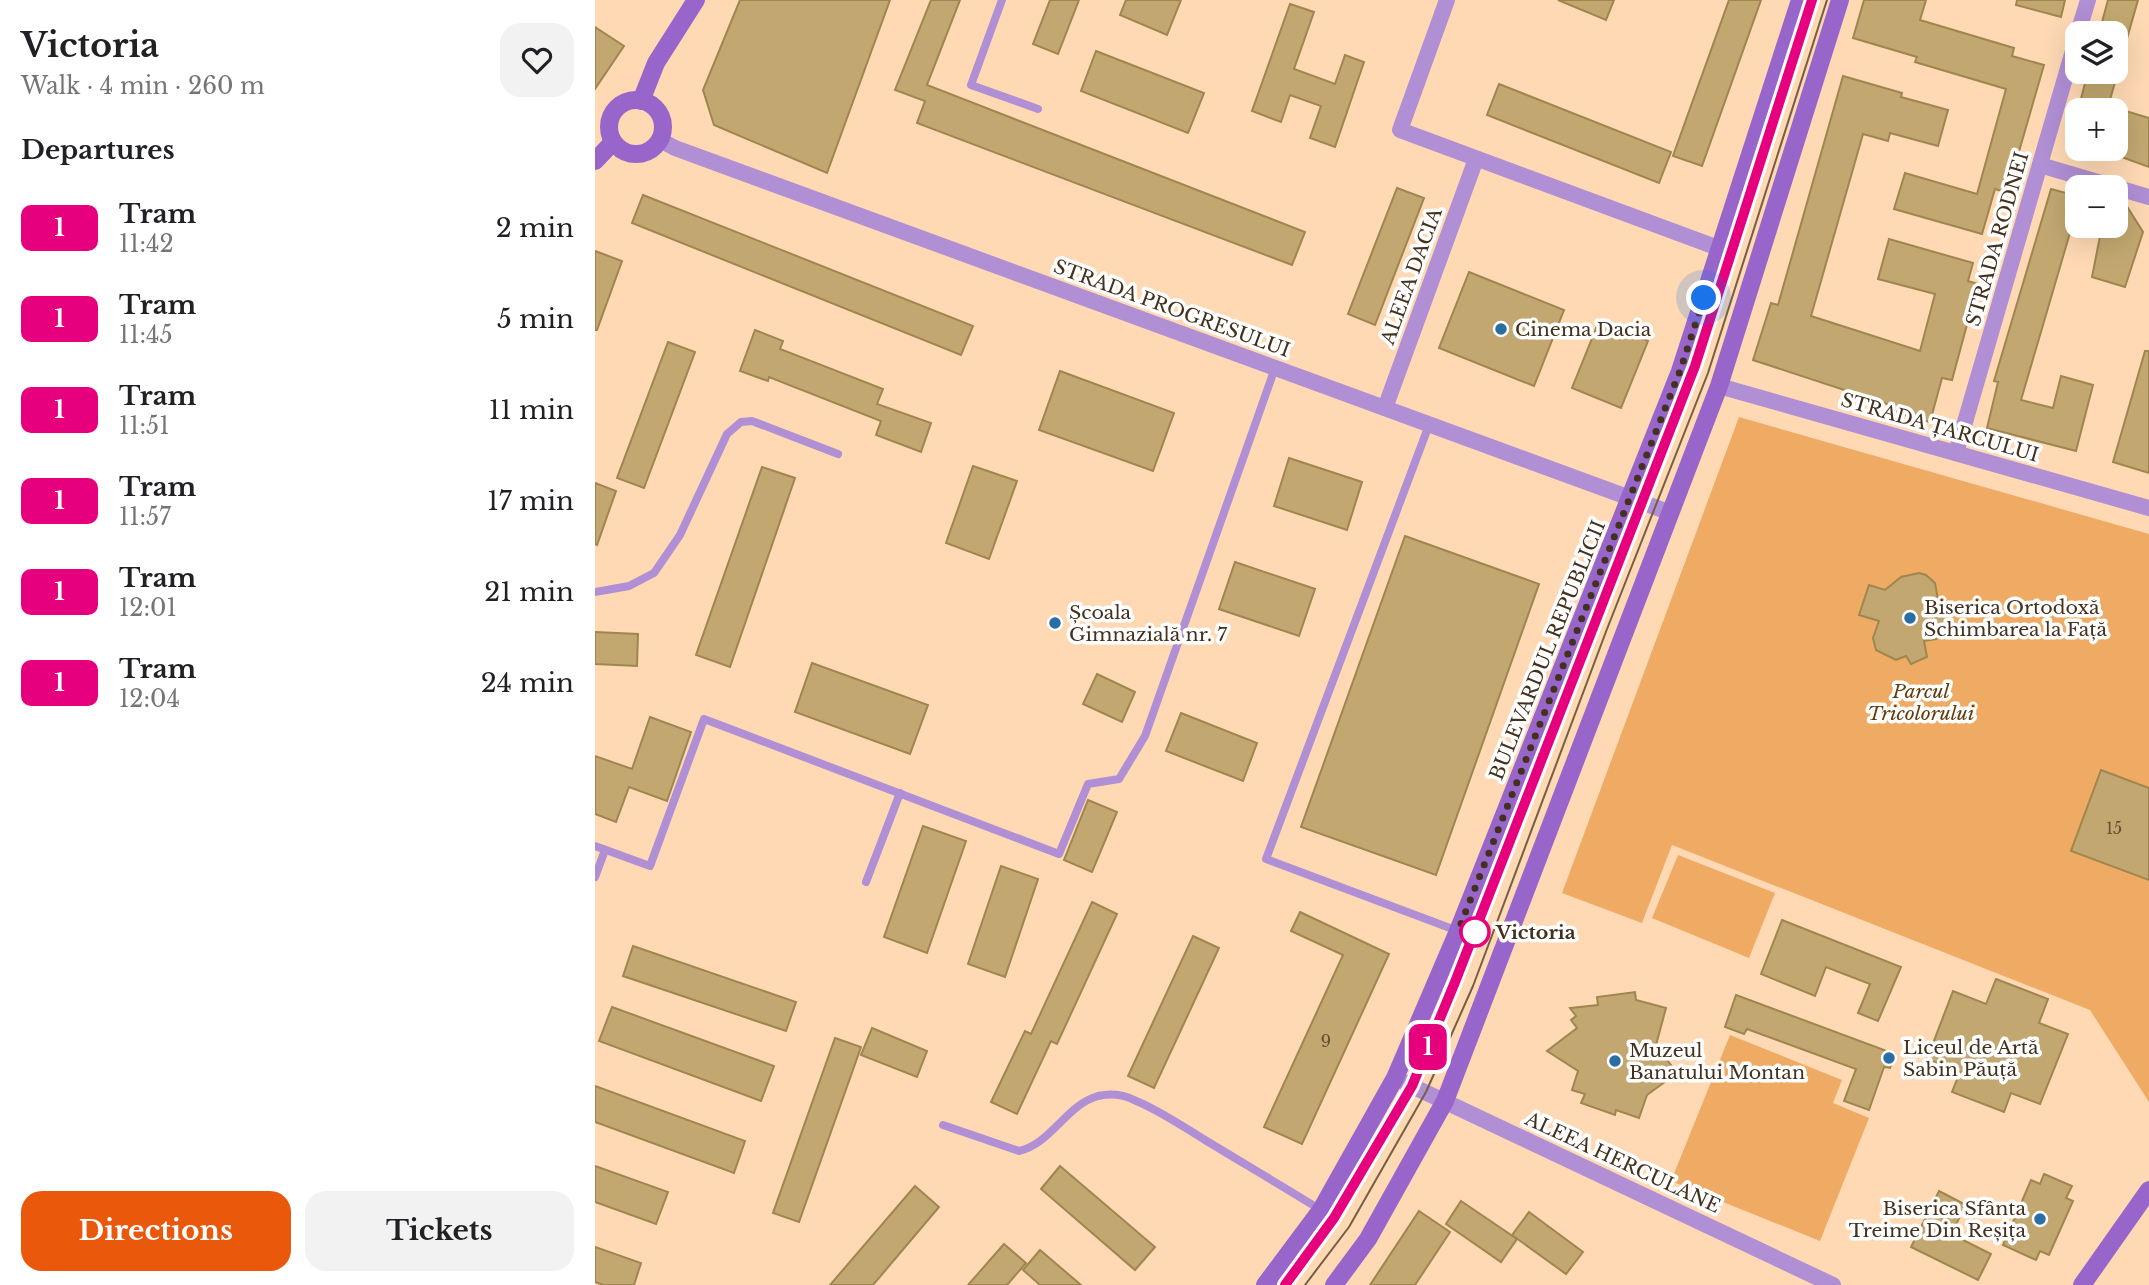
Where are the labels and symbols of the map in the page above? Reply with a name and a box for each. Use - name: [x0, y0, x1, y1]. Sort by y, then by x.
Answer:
- street label: STRADA RODNEI: [1962, 149, 2033, 329]
- street label: ALEEA DACIA: [1376, 204, 1447, 349]
- street label: STRADA PROGRESULUI: [1050, 255, 1293, 362]
- your location: [1686, 280, 1721, 315]
- place label: Cinema Dacia: [1515, 318, 1652, 341]
- marker: Cinema Dacia: [1493, 321, 1509, 337]
- street label: STRADA ȚARCULUI: [1838, 388, 2041, 467]
- street label: BULEVARDUL REPUBLICII: [1485, 517, 1610, 783]
- place label: Biserica Ortodoxă Schimbarea la Față: [1924, 596, 2108, 641]
- place label: Școala Gimnazială nr. 7: [1069, 601, 1227, 646]
- marker: Biserica Ortodoxă Schimbarea la Față: [1902, 610, 1918, 626]
- marker: Școala Gimnazială nr. 7: [1047, 615, 1063, 631]
- park label: Parcul Tricolorului: [1868, 680, 1975, 725]
- house number: 15: [2106, 818, 2122, 838]
- marker: Victoria: [1460, 917, 1490, 947]
- place label: Victoria: [1495, 921, 1576, 944]
- line badge: 1: [1405, 1024, 1451, 1070]
- house number: 9: [1321, 1031, 1331, 1051]
- place label: Liceul de Artă Sabin Păuță: [1903, 1036, 2039, 1081]
- place label: Muzeul Banatului Montan: [1629, 1039, 1805, 1084]
- marker: Liceul de Artă Sabin Păuță: [1881, 1050, 1897, 1066]
- marker: Muzeul Banatului Montan: [1607, 1053, 1623, 1069]
- street label: ALEEA HERCULANE: [1521, 1107, 1724, 1218]
- place label: Biserica Sfânta Treime Din Reșița: [1849, 1197, 2026, 1242]
- marker: Biserica Sfânta Treime Din Reșița: [2032, 1211, 2048, 1227]

